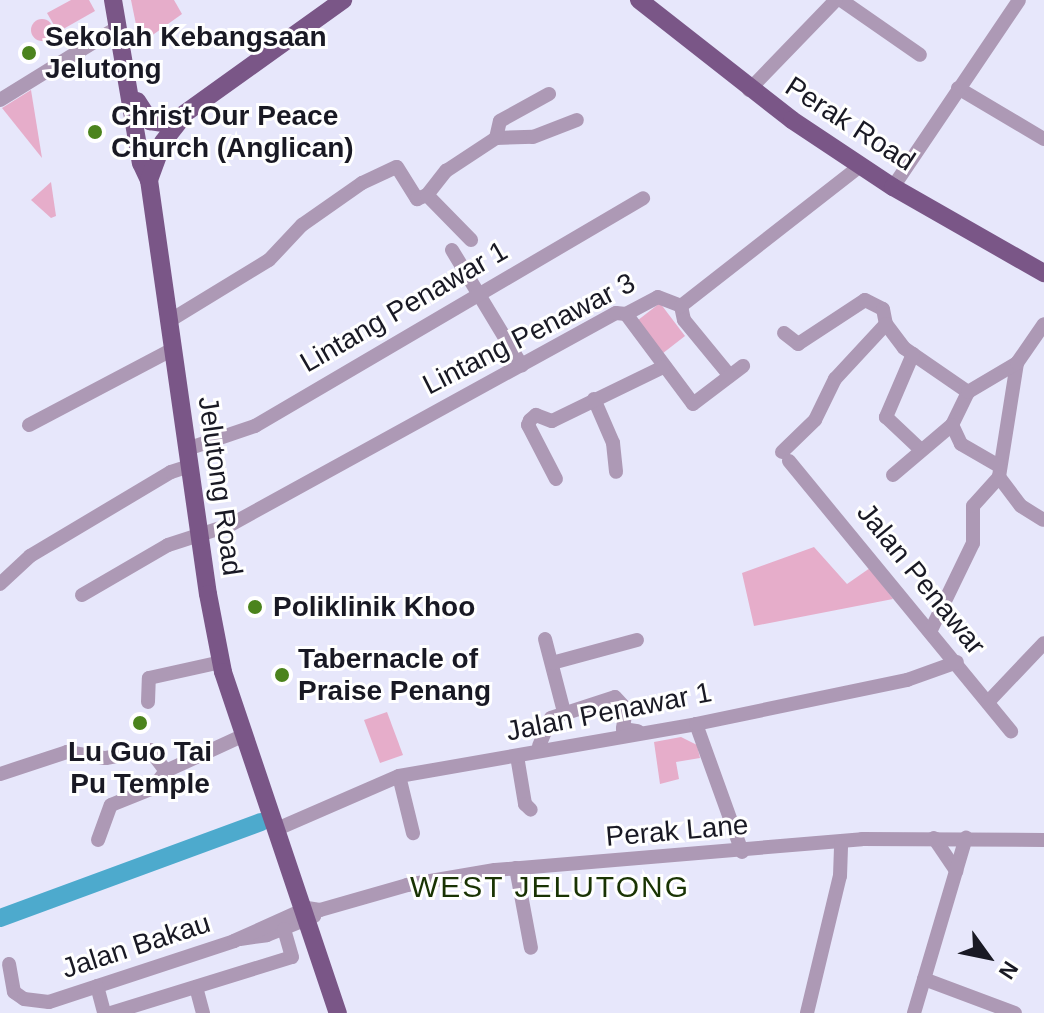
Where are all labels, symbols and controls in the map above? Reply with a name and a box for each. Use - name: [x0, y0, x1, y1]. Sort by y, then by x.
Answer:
- place label: Sekolah Kebangsaan Jelutong: [45, 20, 327, 86]
- marker: Sekolah Kebangsaan Jelutong: [20, 44, 38, 62]
- street label: Perak Road: [779, 70, 921, 178]
- place label: Christ Our Peace Church (Anglican): [111, 99, 354, 165]
- marker: Christ Our Peace Church (Anglican): [86, 123, 104, 141]
- street label: Lintang Penawar 1: [294, 234, 514, 380]
- street label: Lintang Penawar 3: [417, 266, 641, 402]
- street label: Jelutong Road: [191, 394, 249, 578]
- street label: Jalan Penawar: [850, 496, 992, 662]
- place label: Poliklinik Khoo: [273, 590, 475, 624]
- marker: Poliklinik Khoo: [244, 596, 266, 618]
- place label: Tabernacle of Praise Penang: [298, 642, 491, 708]
- marker: Tabernacle of Praise Penang: [273, 666, 291, 684]
- street label: Jalan Penawar 1: [503, 676, 715, 748]
- marker: Lu Guo Tai Pu Temple: [131, 714, 149, 732]
- place label: Lu Guo Tai Pu Temple: [68, 735, 212, 801]
- street label: Perak Lane: [604, 808, 750, 854]
- district label: WEST JELUTONG: [410, 869, 690, 905]
- street label: Jalan Bakau: [58, 906, 214, 986]
- north arrow: [948, 917, 1028, 997]
- text: N: [994, 957, 1023, 984]

